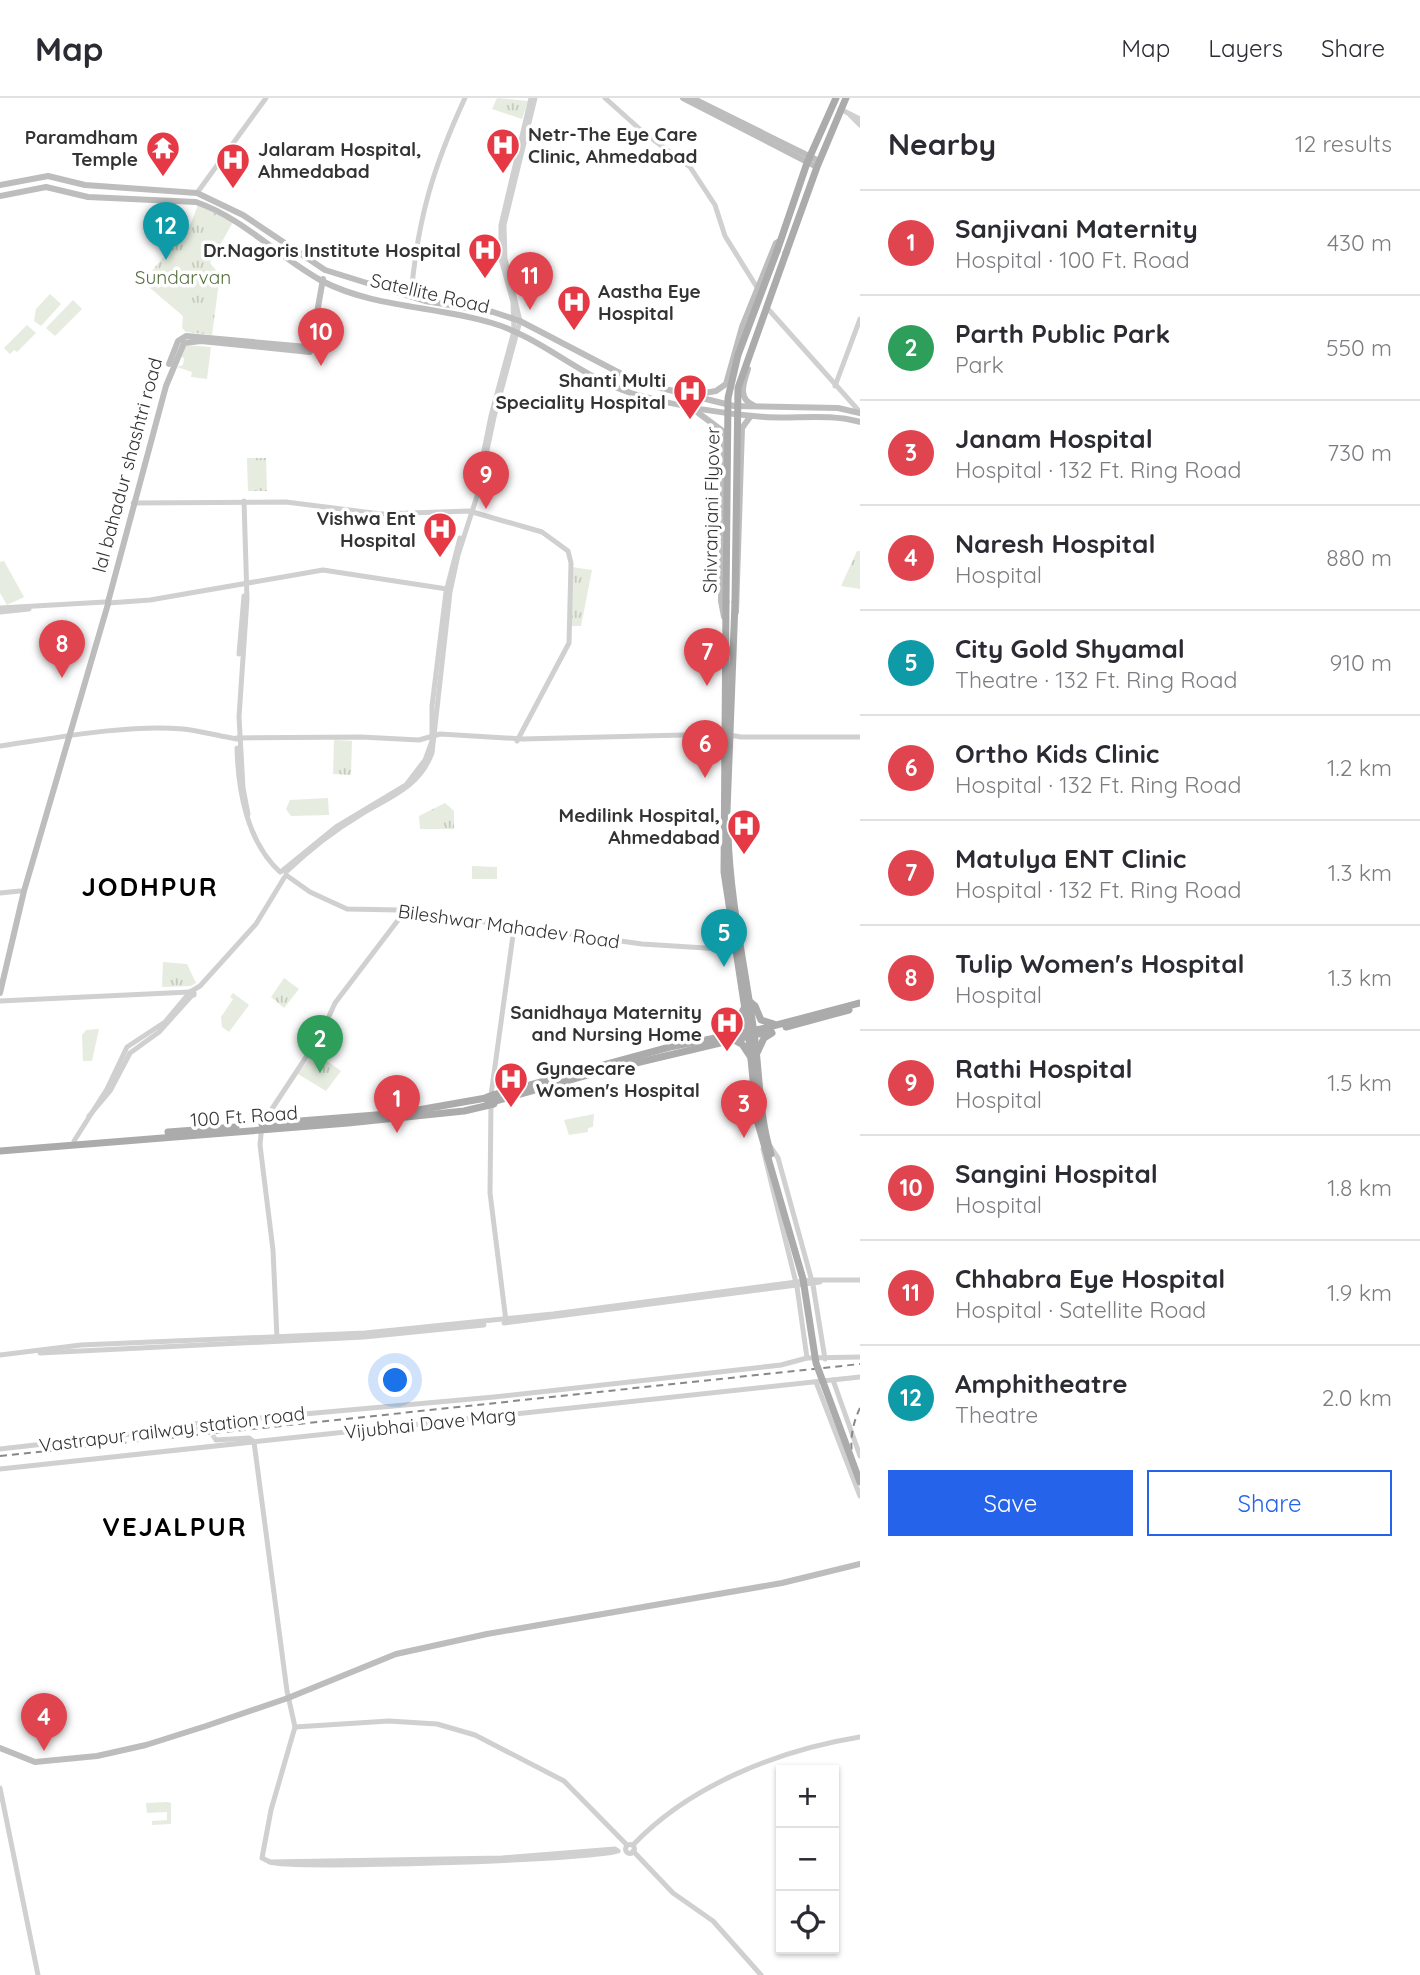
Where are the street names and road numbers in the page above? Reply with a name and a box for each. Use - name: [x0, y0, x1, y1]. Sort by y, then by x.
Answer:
- street label: Satellite Road: [368, 268, 492, 318]
- street label: lal bahadur shashtri road: [87, 355, 167, 575]
- street label: Shivranjani Flyover: [698, 426, 724, 594]
- street label: Bileshwar Mahadev Road: [397, 899, 621, 953]
- street label: 100 Ft. Road: [189, 1100, 299, 1132]
- street label: Vastrapur railway station road: [38, 1401, 306, 1457]
- street label: Vijubhai Dave Marg: [343, 1402, 517, 1444]

